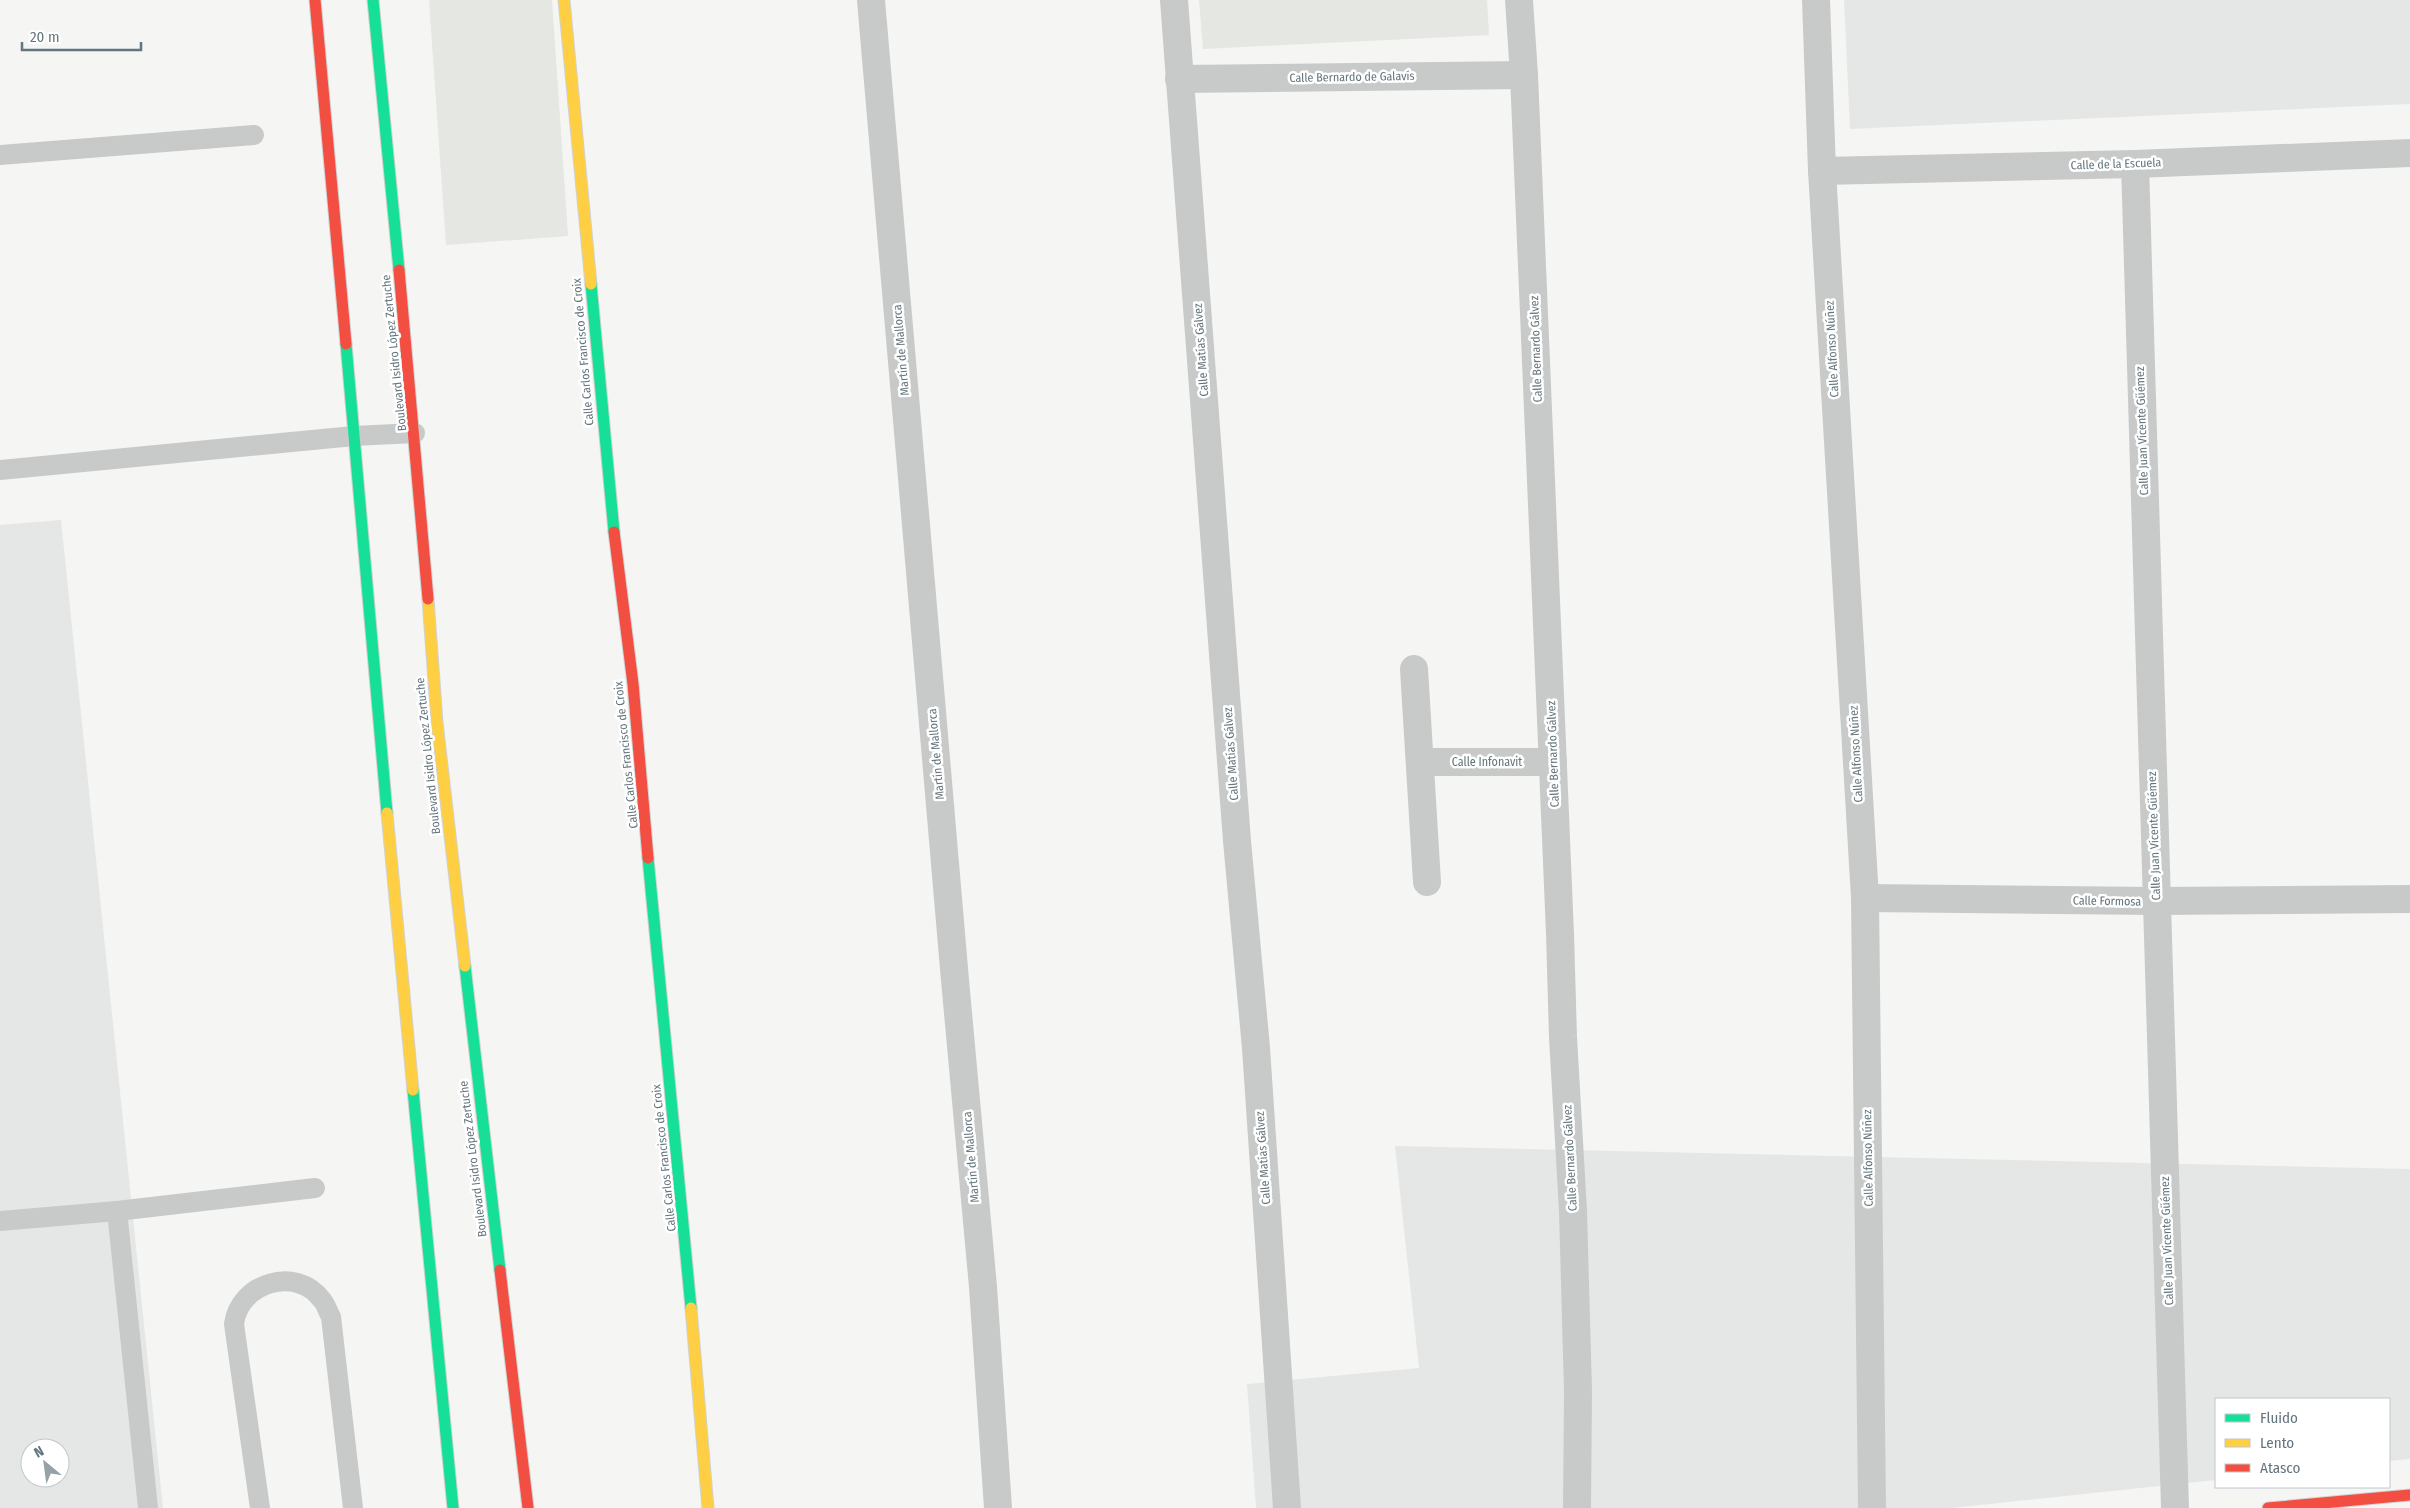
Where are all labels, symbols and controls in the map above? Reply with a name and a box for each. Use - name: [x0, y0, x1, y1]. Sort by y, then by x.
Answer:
- scale bar: [22, 20, 141, 52]
- text: 20 m: [30, 28, 60, 46]
- street label: Calle Bernardo de Galavís: [1289, 69, 1415, 85]
- street label: Calle de la Escuela: [2070, 155, 2162, 173]
- street label: Boulevard Isidro López Zertuche: [379, 274, 409, 432]
- street label: Calle Carlos Francisco de Croix: [570, 277, 596, 426]
- street label: Calle Bernardo Gálvez: [1527, 295, 1545, 403]
- street label: Calle Alfonso Núñez: [1822, 300, 1842, 398]
- street label: Calle Matías Gálvez: [1191, 303, 1211, 397]
- street label: Martín de Mallorca: [890, 304, 912, 396]
- street label: Calle Juan Vicente Güémez: [2133, 366, 2151, 496]
- street label: Boulevard Isidro López Zertuche: [413, 677, 443, 835]
- street label: Calle Carlos Francisco de Croix: [611, 680, 641, 829]
- street label: Calle Bernardo Gálvez: [1544, 700, 1562, 808]
- street label: Calle Alfonso Núñez: [1846, 705, 1866, 803]
- street label: Calle Matías Gálvez: [1221, 707, 1241, 801]
- street label: Martín de Mallorca: [925, 708, 947, 800]
- street label: Calle Infonavit: [1452, 755, 1522, 769]
- street label: Calle Juan Vicente Güémez: [2145, 771, 2163, 901]
- street label: Calle Formosa: [2073, 893, 2142, 909]
- street label: Boulevard Isidro López Zertuche: [456, 1080, 490, 1238]
- street label: Calle Carlos Francisco de Croix: [649, 1083, 679, 1232]
- street label: Calle Bernardo Gálvez: [1560, 1104, 1580, 1212]
- street label: Calle Alfonso Núñez: [1860, 1109, 1876, 1207]
- street label: Martín de Mallorca: [960, 1111, 982, 1203]
- street label: Calle Matías Gálvez: [1253, 1111, 1273, 1205]
- street label: Calle Juan Vicente Güémez: [2158, 1176, 2176, 1306]
- legend: [2215, 1398, 2390, 1488]
- text: Fluido: [2260, 1409, 2298, 1427]
- text: Lento: [2260, 1434, 2294, 1452]
- north arrow: [20, 1438, 70, 1488]
- text: N: [31, 1443, 47, 1462]
- text: Atasco: [2260, 1459, 2300, 1477]

